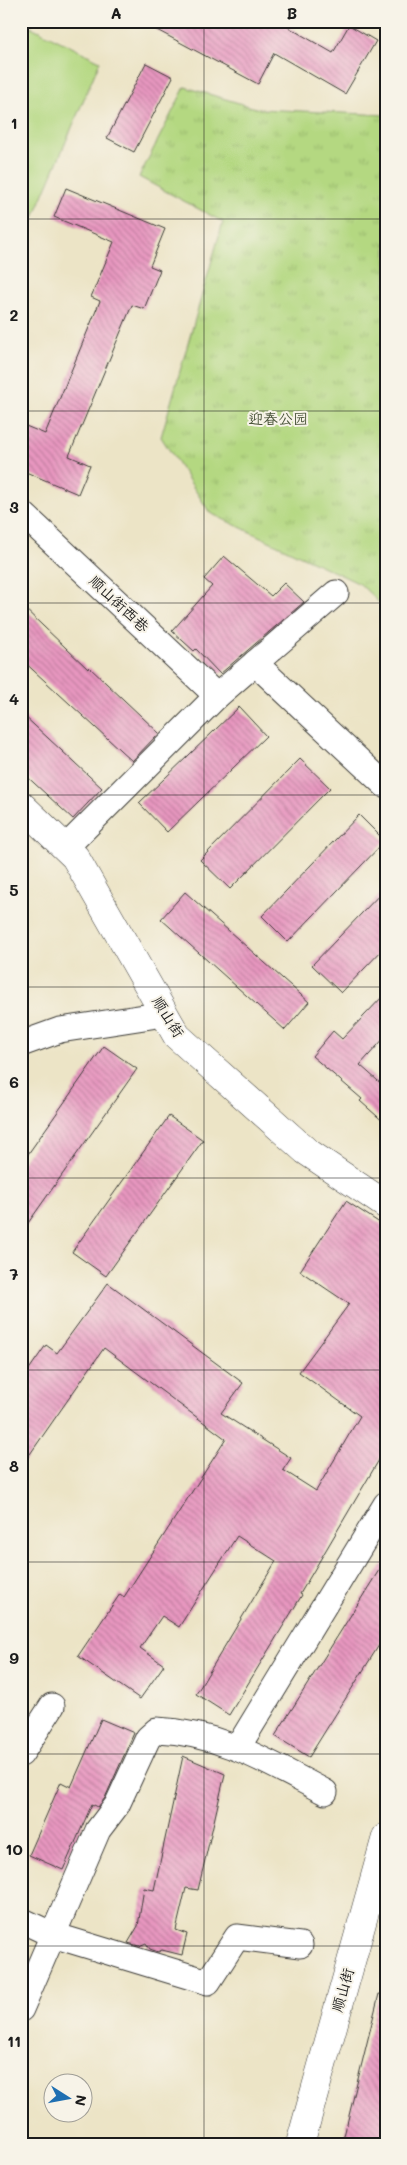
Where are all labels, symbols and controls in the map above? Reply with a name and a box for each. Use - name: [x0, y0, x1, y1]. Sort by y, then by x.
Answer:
- text: A: [110, 2, 122, 23]
- text: B: [287, 2, 297, 23]
- text: 1: [10, 112, 18, 133]
- text: 2: [10, 304, 19, 325]
- park label: 迎春公园: [248, 408, 308, 428]
- text: 3: [9, 496, 19, 517]
- street label: 顺山街西巷: [85, 570, 154, 636]
- text: 4: [9, 688, 19, 709]
- text: 5: [9, 879, 19, 900]
- street label: 顺山街: [148, 992, 189, 1041]
- text: 6: [9, 1071, 19, 1092]
- text: 7: [10, 1263, 19, 1284]
- text: 8: [9, 1455, 19, 1476]
- text: 9: [9, 1647, 19, 1668]
- text: 10: [5, 1838, 23, 1859]
- street label: 顺山街: [326, 1965, 358, 2014]
- text: 11: [7, 2030, 21, 2051]
- north arrow: [42, 2072, 92, 2122]
- text: N: [71, 2094, 92, 2108]

